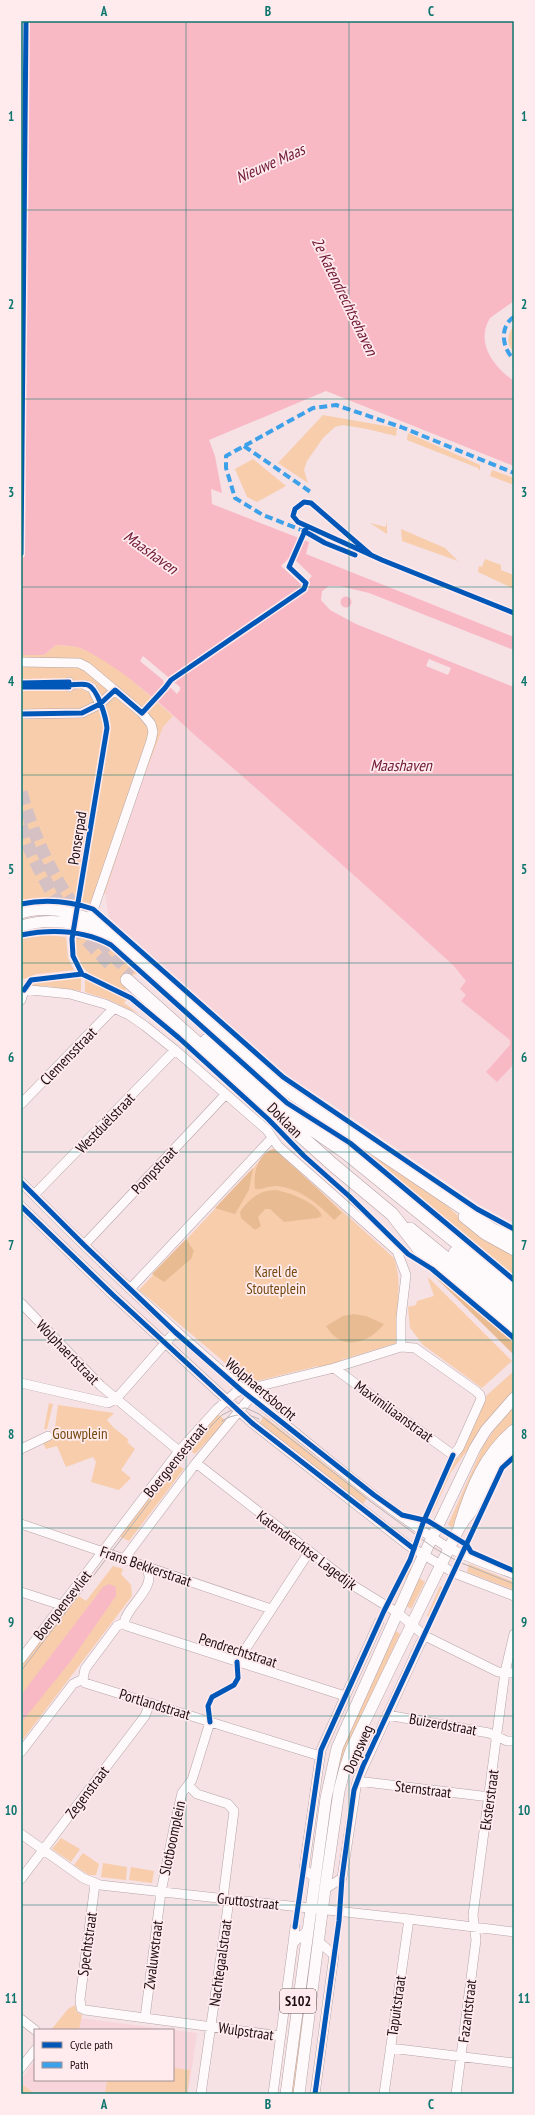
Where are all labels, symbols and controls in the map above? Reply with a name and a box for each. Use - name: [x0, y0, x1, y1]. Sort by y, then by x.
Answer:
- text: A: [100, 3, 108, 20]
- text: B: [265, 3, 271, 20]
- text: C: [428, 3, 434, 20]
- text: 1: [8, 108, 14, 125]
- text: 1: [521, 108, 527, 125]
- water label: Nieuwe Maas: [232, 138, 309, 187]
- water label: 2e Katendrechtsehaven: [308, 234, 383, 359]
- text: 2: [8, 296, 14, 313]
- text: 2: [521, 296, 527, 313]
- text: 3: [8, 484, 14, 501]
- text: 3: [521, 484, 527, 501]
- water label: Maashaven: [120, 526, 183, 579]
- text: 4: [8, 673, 15, 690]
- text: 4: [521, 673, 528, 690]
- water label: Maashaven: [370, 755, 433, 775]
- street label: Ponserpad: [63, 810, 91, 866]
- text: 5: [8, 861, 14, 878]
- text: 5: [521, 861, 527, 878]
- street label: Clemensstraat: [36, 1023, 100, 1089]
- text: 6: [8, 1049, 14, 1066]
- text: 6: [521, 1049, 527, 1066]
- street label: Westduëlstraat: [71, 1089, 139, 1157]
- street label: Doklaan: [263, 1098, 307, 1142]
- street label: Pompstraat: [127, 1142, 181, 1198]
- text: 7: [8, 1237, 14, 1254]
- text: 7: [521, 1237, 527, 1254]
- park label: Karel de Stouteplein: [246, 1262, 306, 1298]
- street label: Wolphaertstraat: [32, 1316, 104, 1388]
- street label: Wolphaertsbocht: [221, 1354, 301, 1424]
- street label: Maximiliaanstraat: [351, 1376, 437, 1446]
- street label: Boergoensestraat: [139, 1419, 211, 1501]
- park label: Gouwplein: [52, 1424, 108, 1443]
- text: 8: [8, 1426, 14, 1443]
- text: 8: [521, 1426, 527, 1443]
- street label: Katendrechtse Lagedijk: [253, 1506, 361, 1594]
- street label: Frans Bekkerstraat: [98, 1541, 194, 1591]
- street label: Boergoensevliet: [29, 1566, 95, 1644]
- text: 9: [8, 1614, 14, 1631]
- text: 9: [521, 1614, 527, 1631]
- street label: Pendrechtstraat: [196, 1628, 280, 1672]
- street label: Portlandstraat: [117, 1684, 193, 1724]
- street label: Buizerdstraat: [408, 1709, 478, 1739]
- street label: Dorpsweg: [339, 1722, 377, 1776]
- street label: Zegenstraat: [61, 1762, 113, 1822]
- street label: Eksterstraat: [475, 1768, 503, 1832]
- street label: Sternstraat: [394, 1776, 452, 1802]
- street label: Slotboomplein: [155, 1799, 189, 1877]
- text: 10: [5, 1802, 17, 1819]
- text: 10: [518, 1802, 530, 1819]
- street label: Gruttostraat: [216, 1888, 280, 1914]
- street label: Spechtstraat: [73, 1911, 101, 1977]
- street label: Nachtegaalstraat: [205, 1918, 235, 2008]
- street label: Zwaluwstraat: [139, 1919, 167, 1991]
- street label: Tapuitstraat: [382, 1974, 410, 2038]
- street label: Fazantstraat: [454, 1978, 480, 2044]
- road number: S102: [280, 1989, 316, 2013]
- text: 11: [5, 1990, 17, 2007]
- text: 11: [518, 1990, 530, 2007]
- street label: Wulpstraat: [217, 2018, 275, 2044]
- legend: [34, 2029, 174, 2081]
- text: Cycle path: [70, 2037, 113, 2052]
- text: Path: [70, 2057, 88, 2072]
- text: A: [100, 2096, 108, 2113]
- text: B: [265, 2096, 271, 2113]
- text: C: [428, 2096, 434, 2113]

